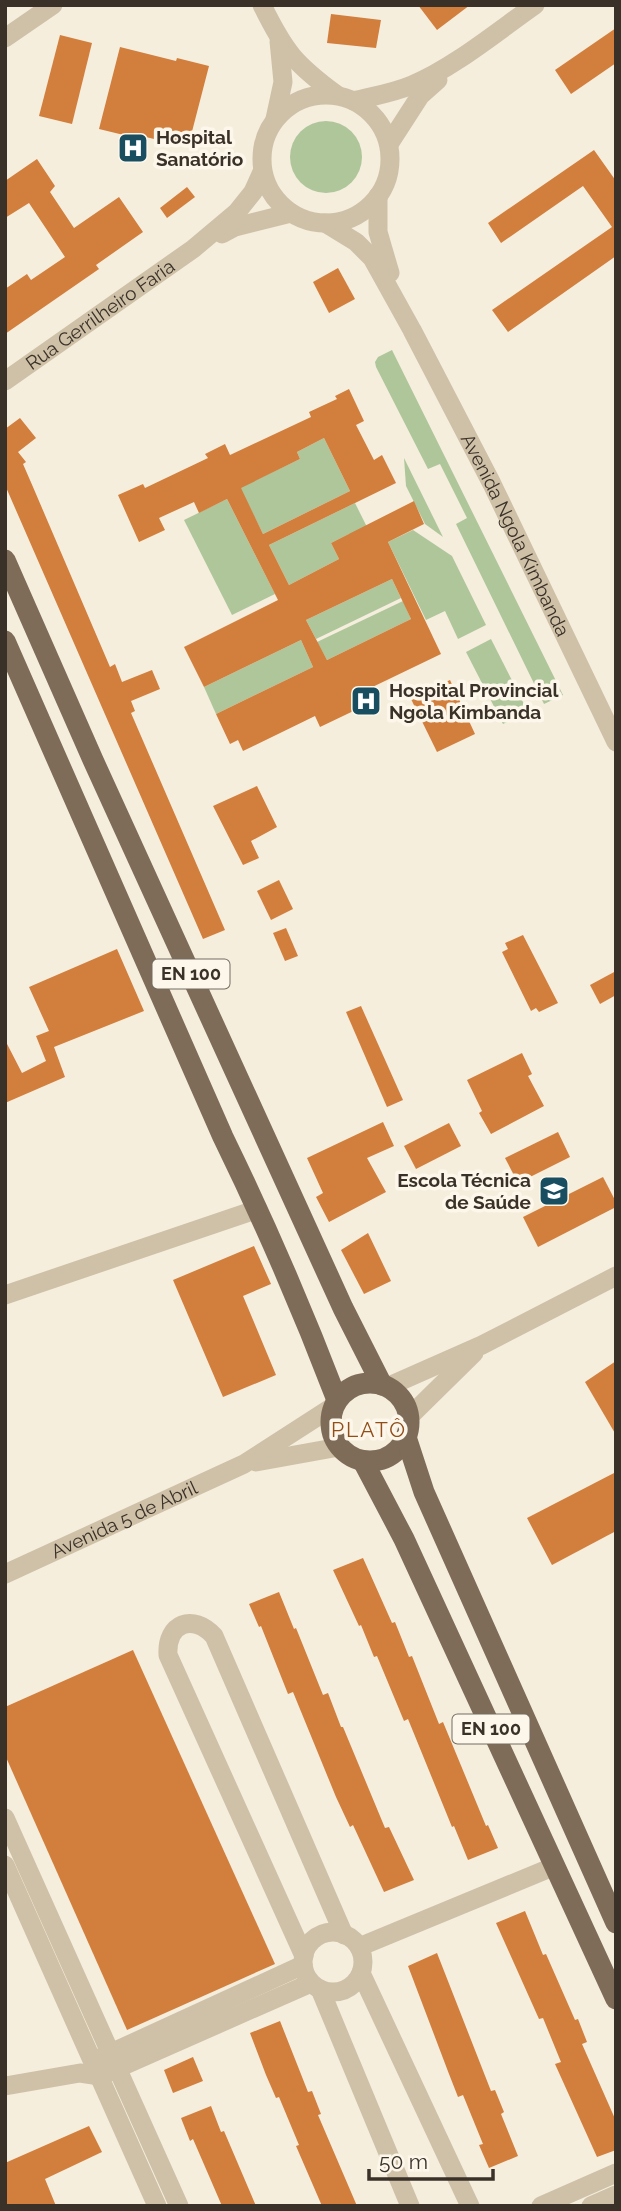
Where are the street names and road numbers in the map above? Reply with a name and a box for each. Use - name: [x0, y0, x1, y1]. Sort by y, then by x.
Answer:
- street label: Rua Gerrilheiro Faria: [21, 255, 179, 374]
- street label: Avenida Ngola Kimbanda: [457, 430, 574, 640]
- road number: EN 100: [152, 959, 230, 988]
- street label: Avenida 5 de Abril: [47, 1476, 201, 1562]
- road number: EN 100: [452, 1714, 530, 1744]

